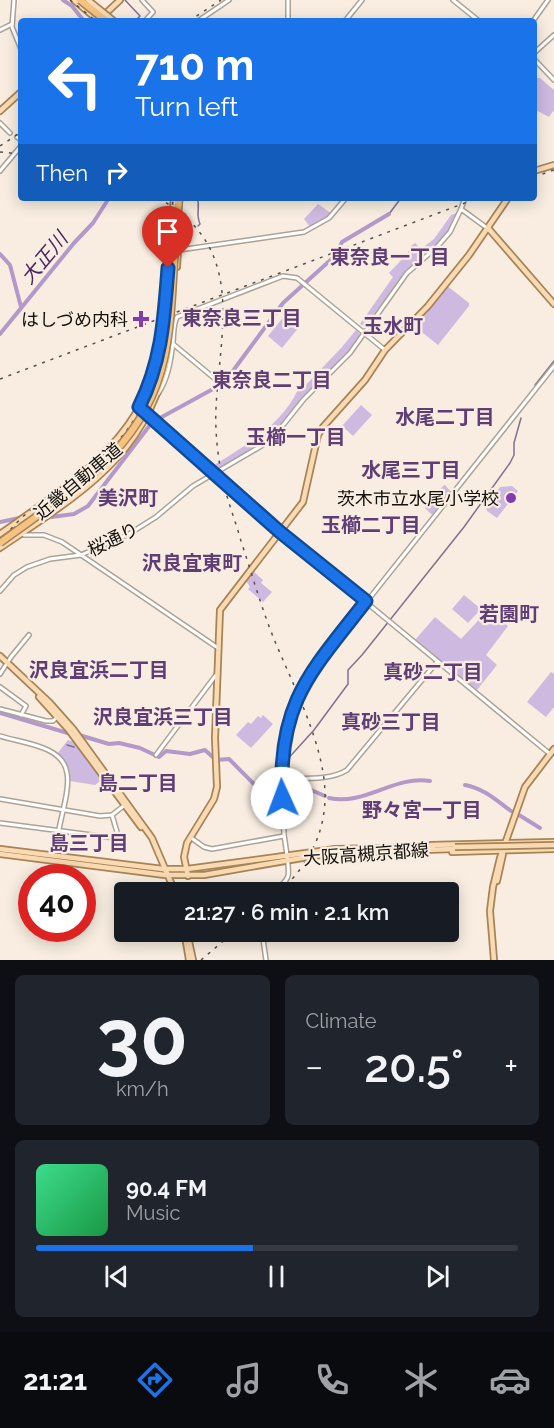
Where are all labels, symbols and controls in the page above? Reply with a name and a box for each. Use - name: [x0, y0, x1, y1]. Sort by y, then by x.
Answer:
- text: 710 m: [135, 41, 254, 90]
- icon: left: [36, 42, 114, 120]
- text: Turn left: [135, 91, 238, 122]
- icon: right: [100, 156, 133, 189]
- text: Then: [36, 160, 88, 186]
- pin: [142, 206, 193, 268]
- icon: arrive: [151, 215, 184, 248]
- water label: 大正川: [16, 226, 74, 289]
- district label: 東奈良一丁目: [330, 245, 450, 269]
- district label: 東奈良三丁目: [182, 306, 302, 330]
- place label: はしづめ内科: [21, 309, 128, 330]
- marker: はしづめ内科: [132, 310, 150, 328]
- district label: 玉水町: [363, 314, 423, 338]
- district label: 東奈良二丁目: [212, 368, 332, 392]
- district label: 水尾二丁目: [395, 405, 495, 429]
- district label: 玉櫛一丁目: [246, 425, 346, 449]
- street label: 近畿自動車道: [30, 438, 126, 524]
- district label: 水尾三丁目: [361, 458, 461, 482]
- district label: 美沢町: [98, 486, 158, 510]
- place label: 茨木市立水尾小学校: [337, 488, 499, 509]
- marker: 茨木市立水尾小学校: [504, 491, 518, 505]
- district label: 玉櫛二丁目: [321, 513, 421, 537]
- street label: 桜通り: [84, 518, 142, 560]
- district label: 沢良宜東町: [142, 551, 242, 575]
- district label: 若園町: [479, 602, 539, 626]
- district label: 沢良宜浜二丁目: [29, 658, 169, 682]
- district label: 真砂二丁目: [383, 660, 483, 684]
- district label: 沢良宜浜三丁目: [93, 705, 233, 729]
- district label: 真砂三丁目: [341, 710, 441, 734]
- position arrow: [250, 766, 314, 830]
- district label: 島二丁目: [98, 771, 178, 795]
- district label: 野々宮一丁目: [362, 798, 482, 822]
- district label: 島三丁目: [49, 831, 129, 855]
- street label: 大阪高槻京都線: [302, 839, 430, 869]
- speed limit sign: 40: [18, 864, 96, 942]
- text: 21:27 · 6 min · 2.1 km: [184, 899, 389, 925]
- text: 30: [97, 992, 188, 1083]
- text: Climate: [306, 1009, 377, 1033]
- text: 20.5°: [364, 1040, 463, 1093]
- text: −: [306, 1047, 323, 1086]
- text: +: [504, 1047, 518, 1086]
- text: km/h: [116, 1077, 169, 1101]
- text: 90.4 FM: [126, 1175, 207, 1201]
- text: Music: [126, 1201, 180, 1225]
- icon: previous: [100, 1260, 133, 1293]
- icon: pause: [260, 1260, 293, 1293]
- icon: next: [421, 1260, 454, 1293]
- icon: directions: [134, 1359, 176, 1401]
- icon: music: [223, 1359, 265, 1401]
- icon: phone: [311, 1359, 353, 1401]
- icon: climate: [400, 1359, 442, 1401]
- icon: car: [489, 1359, 531, 1401]
- text: 21:21: [23, 1365, 87, 1396]

